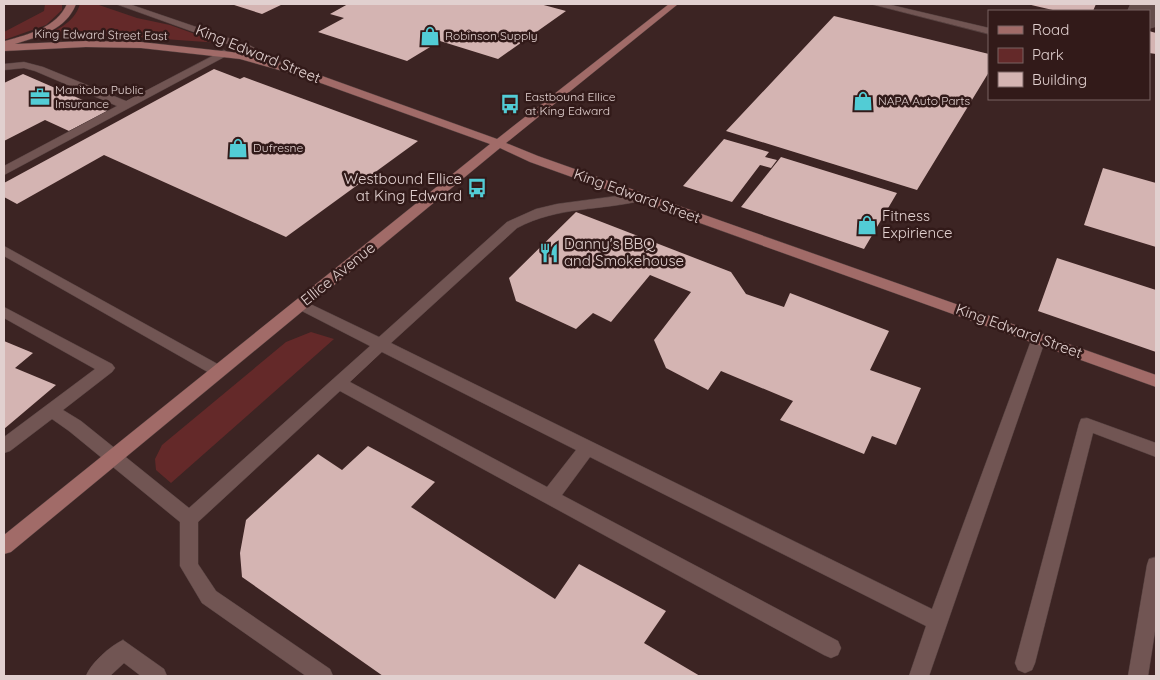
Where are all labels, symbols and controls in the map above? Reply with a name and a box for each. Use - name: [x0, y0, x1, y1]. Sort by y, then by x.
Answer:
- legend: [988, 10, 1150, 100]
- street label: King Edward Street: [193, 20, 323, 87]
- text: Road: [1032, 20, 1069, 39]
- shop icon: Robinson Supply: [419, 25, 441, 47]
- street label: King Edward Street East: [34, 26, 168, 43]
- place label: Robinson Supply: [445, 28, 538, 43]
- text: Park: [1032, 45, 1064, 64]
- text: Building: [1032, 70, 1087, 89]
- place label: Manitoba Public Insurance: [55, 82, 144, 111]
- office icon: Manitoba Public Insurance: [29, 86, 51, 108]
- place label: Eastbound Ellice at King Edward: [525, 89, 616, 118]
- shop icon: NAPA Auto Parts: [852, 90, 874, 112]
- bus stop icon: Eastbound Ellice at King Edward: [499, 93, 521, 115]
- place label: NAPA Auto Parts: [878, 93, 971, 108]
- shop icon: Dufresne: [227, 137, 249, 159]
- place label: Dufresne: [253, 140, 303, 155]
- street label: King Edward Street: [571, 164, 703, 227]
- place label: Westbound Ellice at King Edward: [344, 169, 462, 205]
- bus stop icon: Westbound Ellice at King Edward: [466, 177, 488, 199]
- place label: Fitness Expirience: [882, 206, 952, 242]
- shop icon: Fitness Expirience: [856, 214, 878, 236]
- place label: Danny's BBQ and Smokehouse: [564, 234, 684, 270]
- street label: Ellice Avenue: [297, 238, 379, 309]
- restaurant icon: Danny's BBQ and Smokehouse: [538, 242, 560, 264]
- street label: King Edward Street: [953, 299, 1085, 362]

